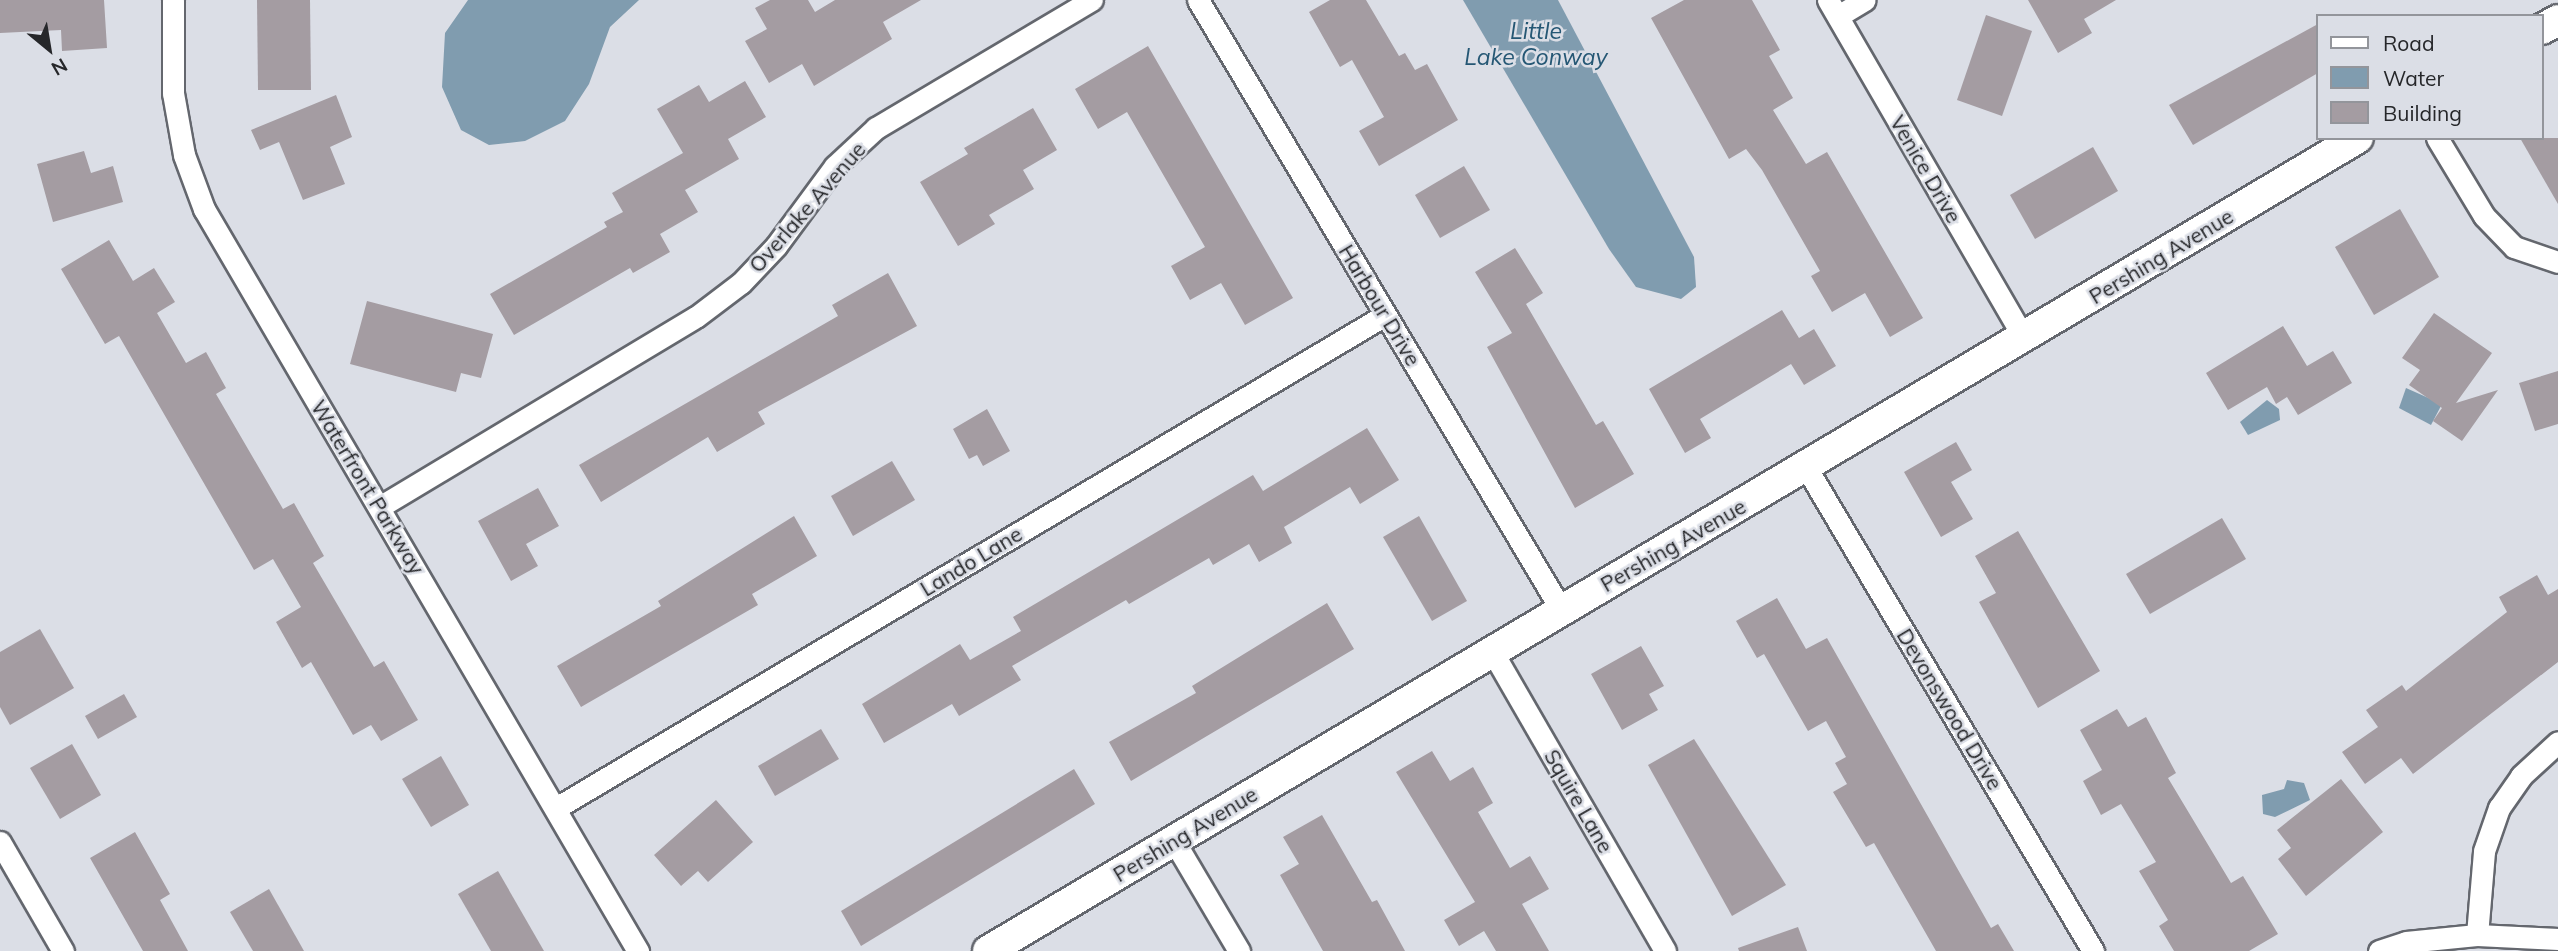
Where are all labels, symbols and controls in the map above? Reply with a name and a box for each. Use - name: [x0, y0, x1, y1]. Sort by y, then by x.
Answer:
- north arrow: [14, 14, 84, 84]
- legend: [2316, 14, 2544, 140]
- water label: Little Lake Conway: [1464, 17, 1608, 71]
- text: Road: [2383, 30, 2434, 56]
- text: N: [47, 53, 72, 81]
- text: Water: [2383, 65, 2444, 91]
- text: Building: [2383, 100, 2462, 126]
- street label: Venice Drive: [1885, 111, 1967, 227]
- street label: Overlake Avenue: [744, 137, 870, 277]
- street label: Pershing Avenue: [2084, 203, 2238, 309]
- street label: Harbour Drive: [1334, 240, 1426, 370]
- street label: Waterfront Parkway: [306, 395, 430, 579]
- street label: Pershing Avenue: [1596, 493, 1750, 597]
- street label: Lando Lane: [916, 521, 1026, 601]
- street label: Devonswood Drive: [1892, 624, 2008, 794]
- street label: Squire Lane: [1539, 745, 1619, 857]
- street label: Pershing Avenue: [1108, 781, 1262, 887]

